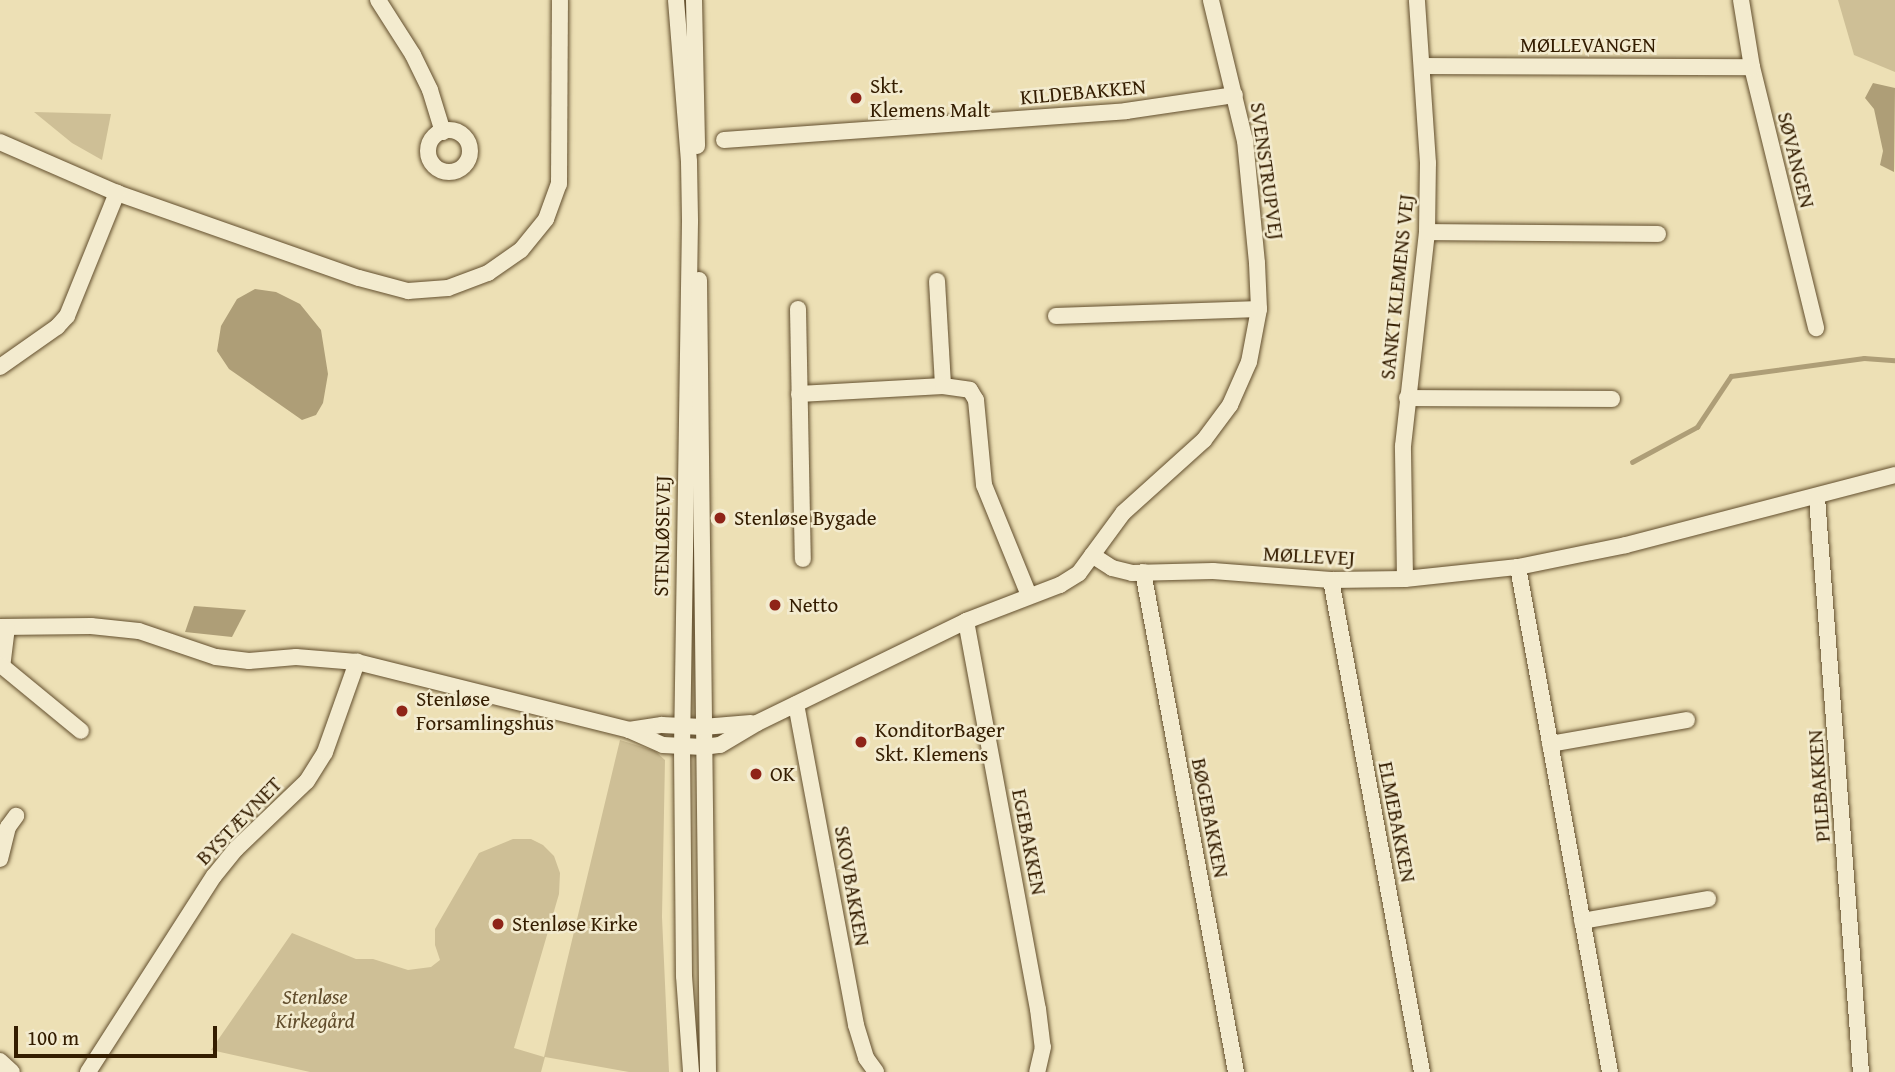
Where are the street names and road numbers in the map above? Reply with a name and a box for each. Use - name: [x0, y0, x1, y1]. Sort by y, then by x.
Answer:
- street label: MØLLEVANGEN: [1520, 32, 1656, 58]
- street label: KILDEBAKKEN: [1019, 74, 1147, 110]
- street label: SVENSTRUPVEJ: [1245, 101, 1289, 241]
- street label: SØVANGEN: [1772, 109, 1820, 211]
- street label: SANKT KLEMENS VEJ: [1375, 193, 1419, 381]
- street label: STENLØSEVEJ: [648, 475, 676, 597]
- street label: MØLLEVEJ: [1262, 541, 1356, 571]
- street label: PILEBAKKEN: [1803, 729, 1835, 843]
- street label: BØGEBAKKEN: [1186, 756, 1234, 880]
- street label: ELMEBAKKEN: [1373, 759, 1421, 885]
- street label: BYSTÆVNET: [191, 772, 287, 870]
- street label: EGEBAKKEN: [1006, 787, 1052, 897]
- street label: SKOVBAKKEN: [829, 824, 875, 948]

